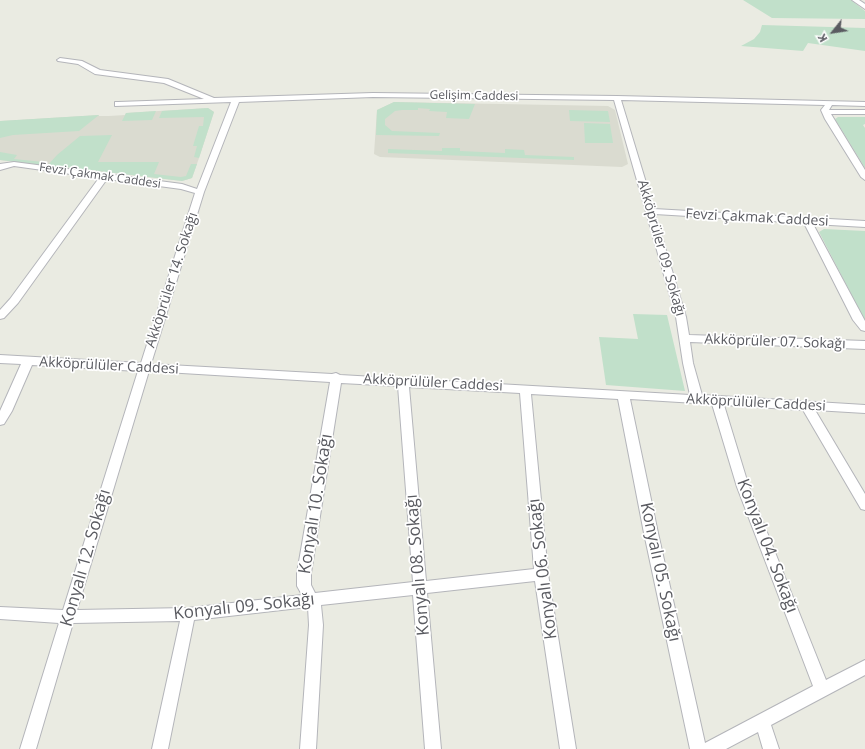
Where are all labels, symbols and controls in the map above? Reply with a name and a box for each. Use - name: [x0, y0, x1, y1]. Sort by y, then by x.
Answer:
- north arrow: [813, 12, 853, 52]
- text: K: [814, 31, 830, 45]
- street label: Gelişim Caddesi: [429, 88, 519, 104]
- street label: Fevzi Çakmak Caddesi: [38, 160, 162, 192]
- street label: Akköprüler 09. Sokağı: [633, 178, 689, 318]
- street label: Fevzi Çakmak Caddesi: [685, 206, 829, 230]
- street label: Akköprüler 14. Sokağı: [142, 210, 202, 350]
- street label: Akköprüler 07. Sokağı: [704, 331, 846, 353]
- street label: Akköprülüler Caddesi: [39, 354, 179, 378]
- street label: Akköprülüler Caddesi: [363, 371, 503, 395]
- street label: Akköprülüler Caddesi: [686, 391, 826, 415]
- street label: Konyalı 10. Sokağı: [295, 432, 337, 576]
- street label: Konyalı 04. Sokağı: [732, 476, 802, 616]
- street label: Konyalı 12. Sokağı: [57, 487, 115, 629]
- street label: Konyalı 08. Sokağı: [402, 493, 434, 637]
- street label: Konyalı 06. Sokağı: [524, 497, 562, 641]
- street label: Konyalı 05. Sokağı: [635, 501, 685, 643]
- street label: Konyalı 09. Sokağı: [172, 589, 316, 625]

